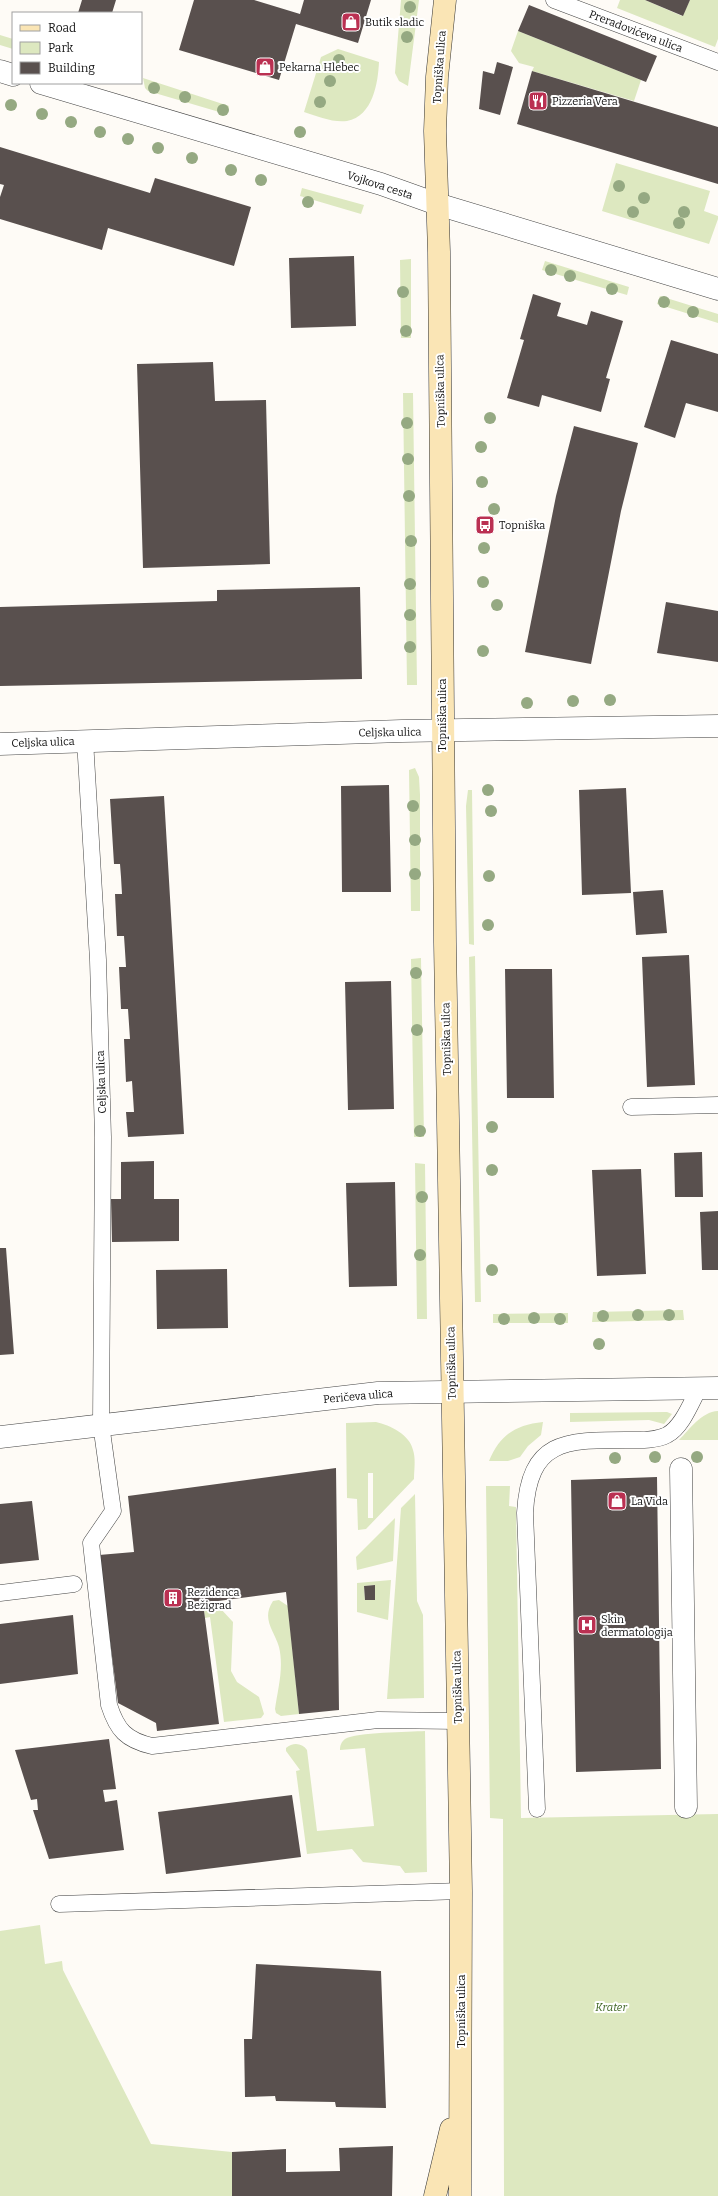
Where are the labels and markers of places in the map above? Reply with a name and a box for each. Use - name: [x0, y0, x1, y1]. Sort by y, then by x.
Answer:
- shop icon: Butik sladic: [340, 11, 362, 33]
- place label: Butik sladic: [365, 16, 425, 29]
- shop icon: Pekarna Hlebec: [254, 56, 276, 78]
- place label: Pekarna Hlebec: [279, 61, 360, 74]
- restaurant icon: Pizzeria Vera: [527, 90, 549, 112]
- place label: Pizzeria Vera: [552, 95, 618, 108]
- bus stop icon: Topniška: [474, 514, 496, 536]
- place label: Topniška: [499, 519, 545, 532]
- shop icon: La Vida: [606, 1490, 628, 1512]
- place label: La Vida: [631, 1495, 668, 1508]
- place label: Rezidenca Bežigrad: [187, 1586, 240, 1612]
- building icon: Rezidenca Bežigrad: [162, 1587, 184, 1609]
- place label: Skin dermatologija: [601, 1613, 673, 1639]
- hospital icon: Skin dermatologija: [576, 1614, 598, 1636]

